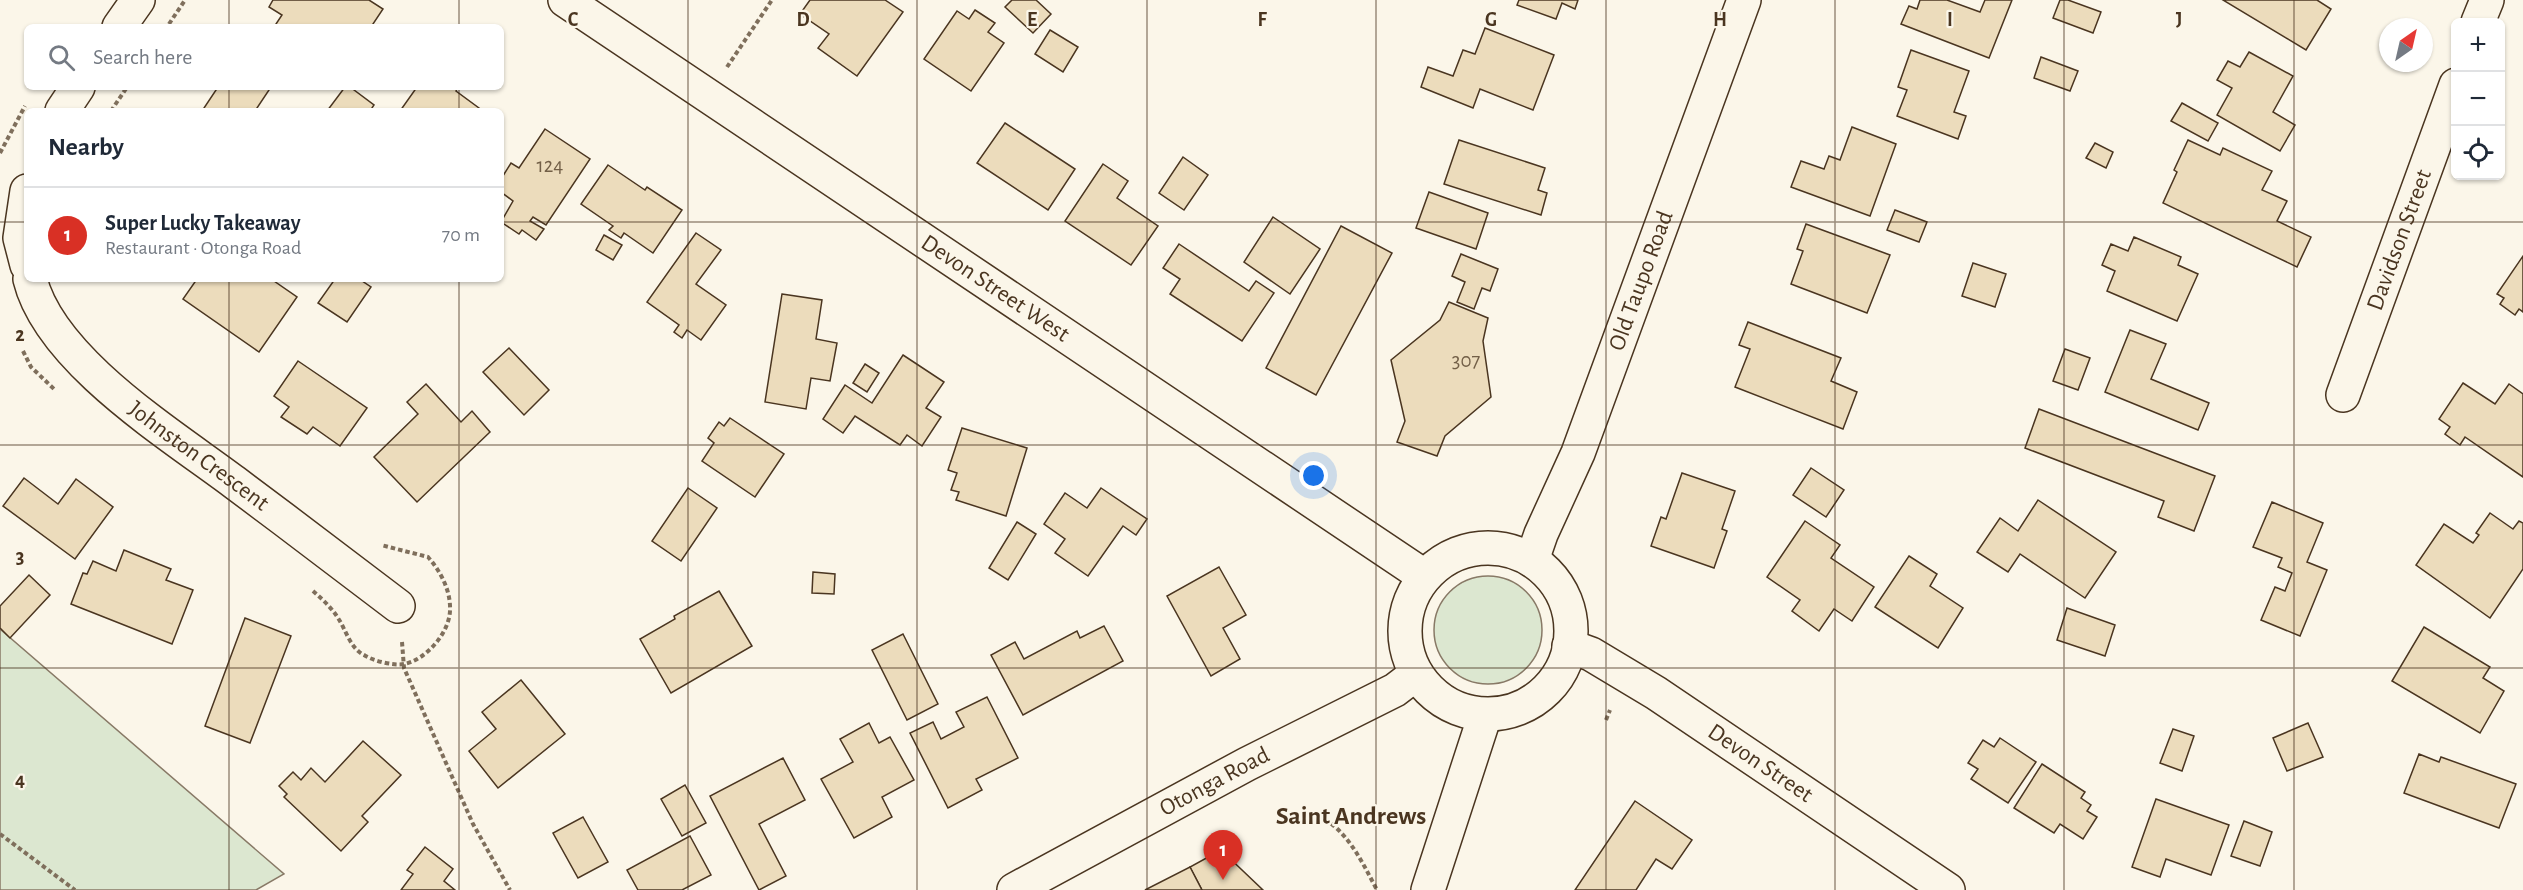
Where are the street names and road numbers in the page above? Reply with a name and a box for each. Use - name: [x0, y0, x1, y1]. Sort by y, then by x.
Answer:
- street label: Davidson Street: [2363, 166, 2436, 314]
- street label: Old Taupo Road: [1605, 208, 1678, 354]
- street label: Devon Street West: [917, 230, 1074, 347]
- street label: Johnston Crescent: [124, 397, 273, 516]
- street label: Devon Street: [1703, 720, 1817, 807]
- street label: Otonga Road: [1156, 743, 1273, 821]

